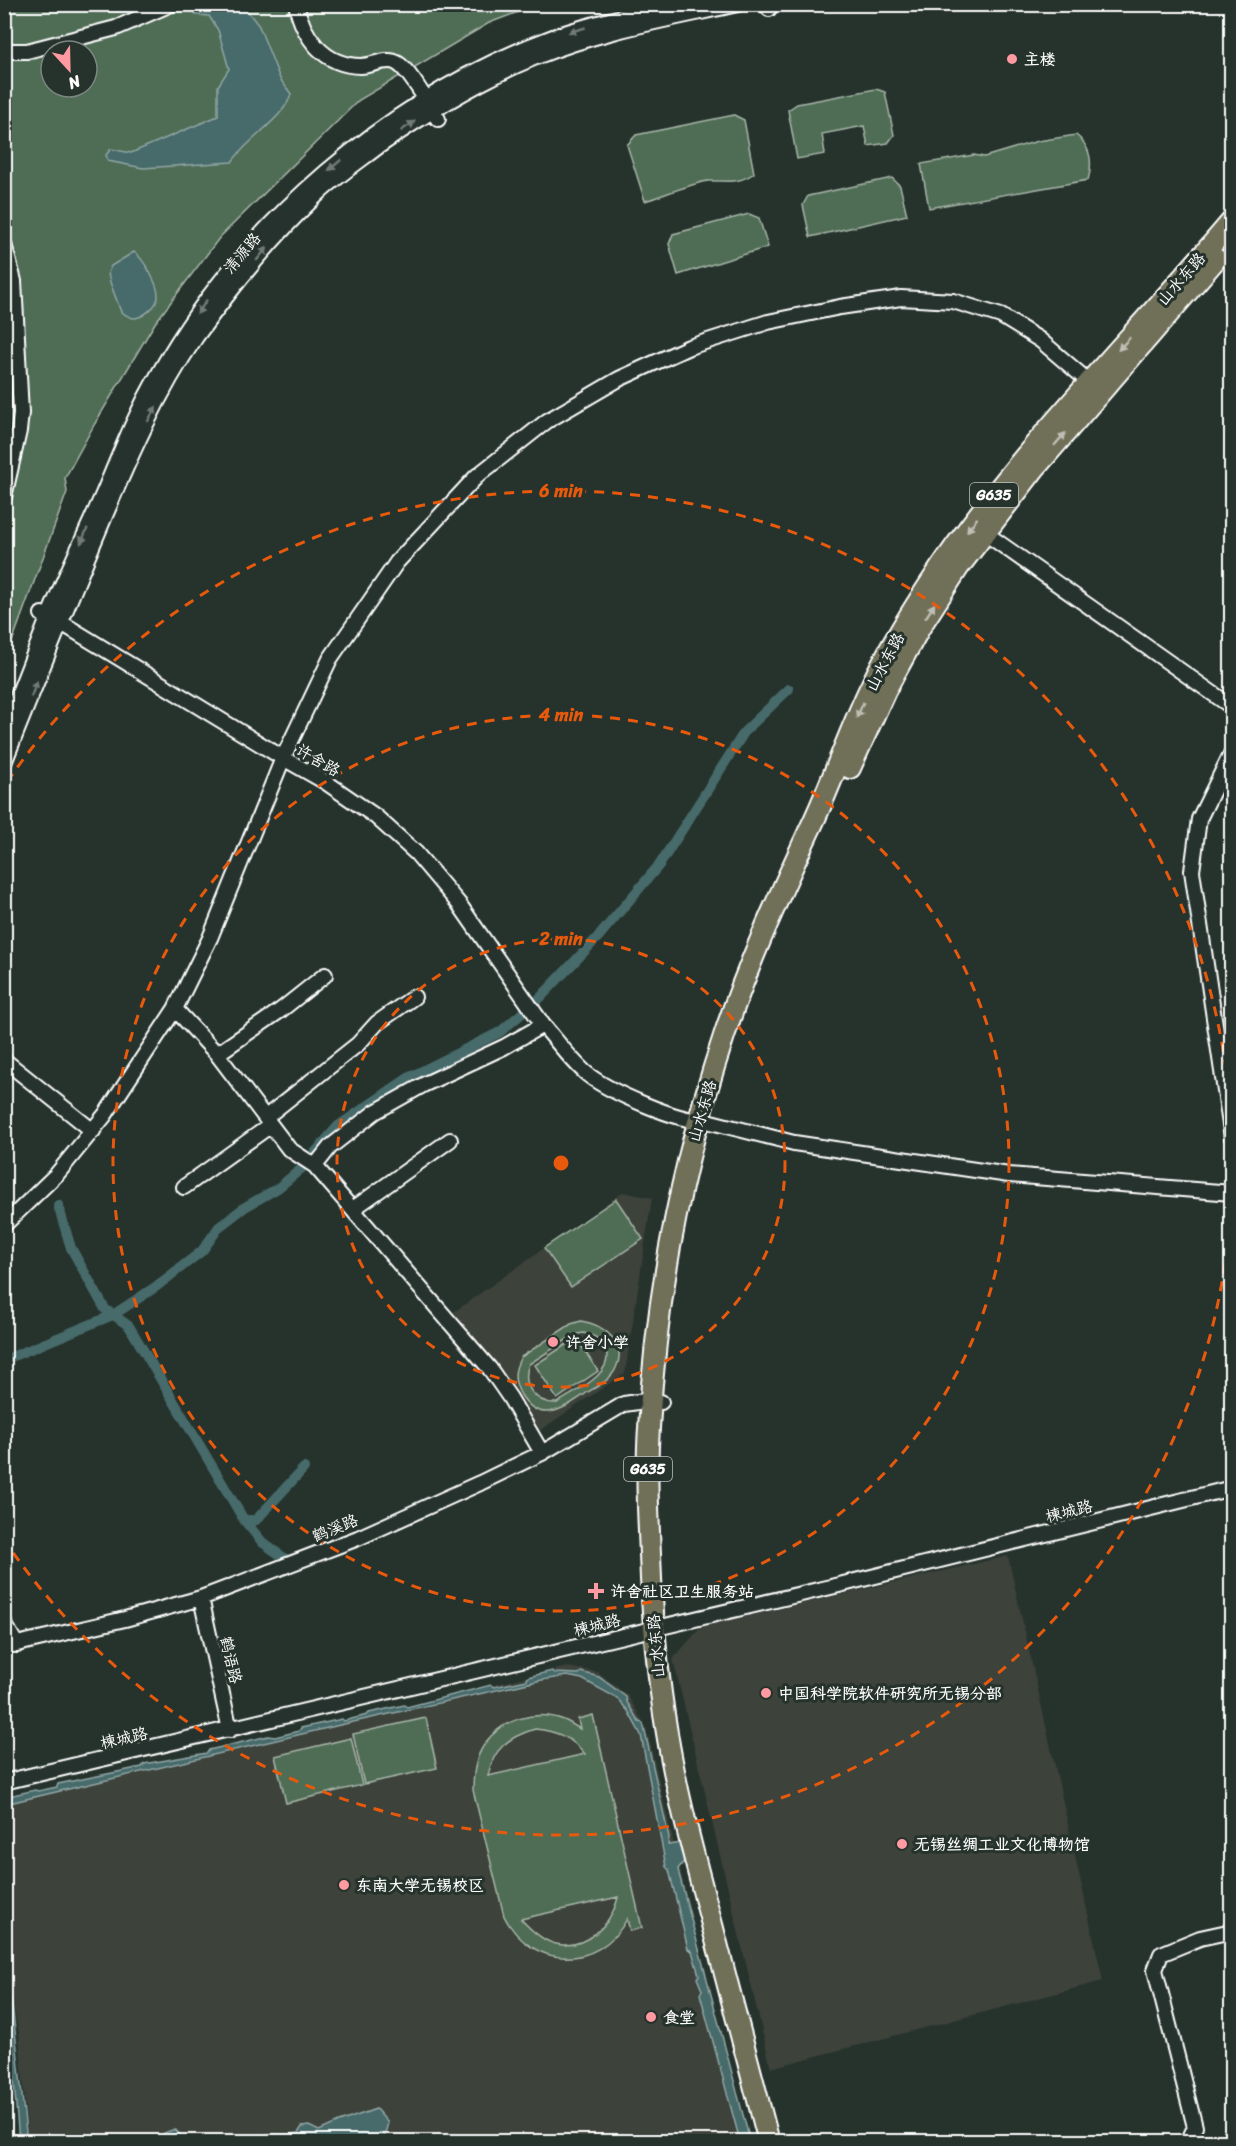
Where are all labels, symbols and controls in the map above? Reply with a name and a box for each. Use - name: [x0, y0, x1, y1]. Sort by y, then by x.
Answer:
- one-way arrow: [568, 26, 586, 35]
- north arrow: [39, 39, 99, 99]
- place label: 主楼: [1024, 45, 1056, 74]
- marker: 主楼: [1005, 52, 1019, 66]
- text: N: [63, 67, 86, 98]
- one-way arrow: [400, 120, 416, 132]
- one-way arrow: [328, 158, 343, 171]
- street label: 清源路: [215, 225, 269, 281]
- street label: 山水东路: [1149, 245, 1213, 313]
- one-way arrow: [256, 246, 269, 262]
- one-way arrow: [197, 299, 208, 315]
- one-way arrow: [1118, 336, 1131, 351]
- one-way arrow: [147, 405, 157, 422]
- one-way arrow: [1054, 431, 1067, 446]
- text: 6 min: [538, 475, 583, 507]
- road number: G635: [970, 483, 1018, 507]
- one-way arrow: [966, 518, 978, 533]
- one-way arrow: [79, 527, 89, 545]
- one-way arrow: [925, 602, 936, 619]
- street label: 山水东路: [857, 627, 913, 697]
- one-way arrow: [29, 680, 39, 698]
- text: 4 min: [538, 699, 584, 731]
- one-way arrow: [856, 701, 865, 718]
- street label: 许舍路: [290, 735, 346, 785]
- text: 2 min: [538, 923, 583, 955]
- street label: 山水东路: [679, 1076, 725, 1146]
- centre of rings: [551, 1153, 571, 1173]
- place label: 许舍小学: [565, 1328, 629, 1357]
- marker: 许舍小学: [546, 1335, 560, 1349]
- road number: G635: [624, 1457, 672, 1481]
- street label: 楝城路: [1042, 1491, 1096, 1531]
- street label: 鹤溪路: [307, 1506, 363, 1550]
- place label: 许舍社区卫生服务站: [610, 1577, 754, 1606]
- marker: 许舍社区卫生服务站: [587, 1582, 605, 1600]
- street label: 楝城路: [570, 1605, 624, 1645]
- street label: 山水东路: [639, 1613, 673, 1679]
- street label: 鹤语路: [211, 1633, 251, 1687]
- place label: 中国科学院软件研究所无锡分部: [778, 1679, 1002, 1708]
- marker: 中国科学院软件研究所无锡分部: [759, 1686, 773, 1700]
- street label: 楝城路: [97, 1718, 151, 1758]
- place label: 无锡丝绸工业文化博物馆: [914, 1830, 1090, 1859]
- marker: 无锡丝绸工业文化博物馆: [895, 1837, 909, 1851]
- place label: 东南大学无锡校区: [356, 1871, 484, 1900]
- marker: 东南大学无锡校区: [337, 1878, 351, 1892]
- place label: 食堂: [663, 2003, 695, 2032]
- marker: 食堂: [644, 2010, 658, 2024]

